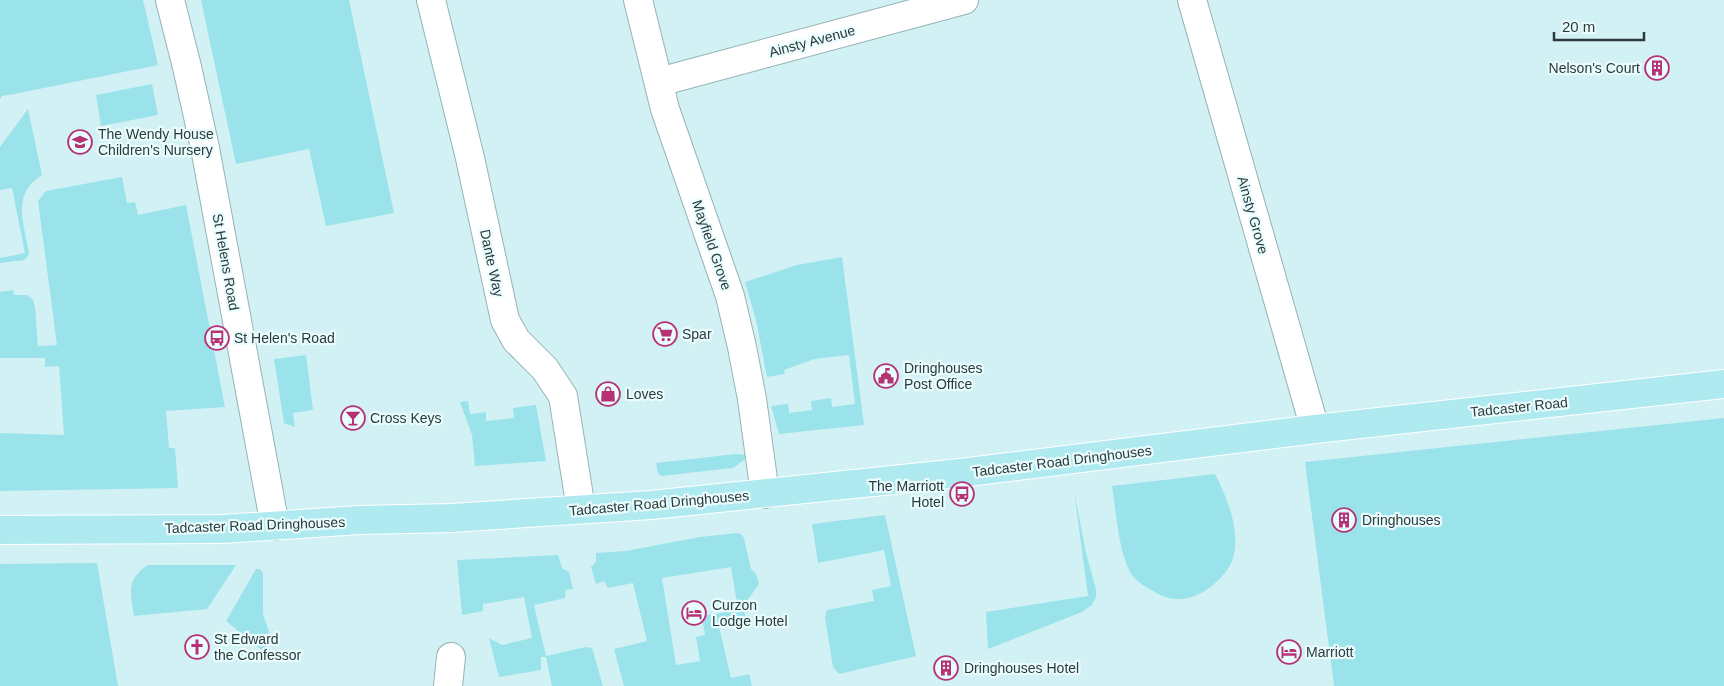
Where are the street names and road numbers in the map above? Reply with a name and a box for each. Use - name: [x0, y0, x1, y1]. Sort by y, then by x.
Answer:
- street label: Ainsty Avenue: [767, 22, 857, 60]
- street label: Ainsty Grove: [1234, 174, 1272, 256]
- street label: Mayfield Grove: [689, 198, 735, 292]
- street label: St Helens Road: [210, 212, 242, 312]
- street label: Dante Way: [477, 228, 507, 298]
- street label: Tadcaster Road: [1469, 394, 1569, 420]
- street label: Tadcaster Road Dringhouses: [971, 442, 1153, 480]
- street label: Tadcaster Road Dringhouses: [568, 487, 750, 519]
- street label: Tadcaster Road Dringhouses: [165, 514, 345, 536]

